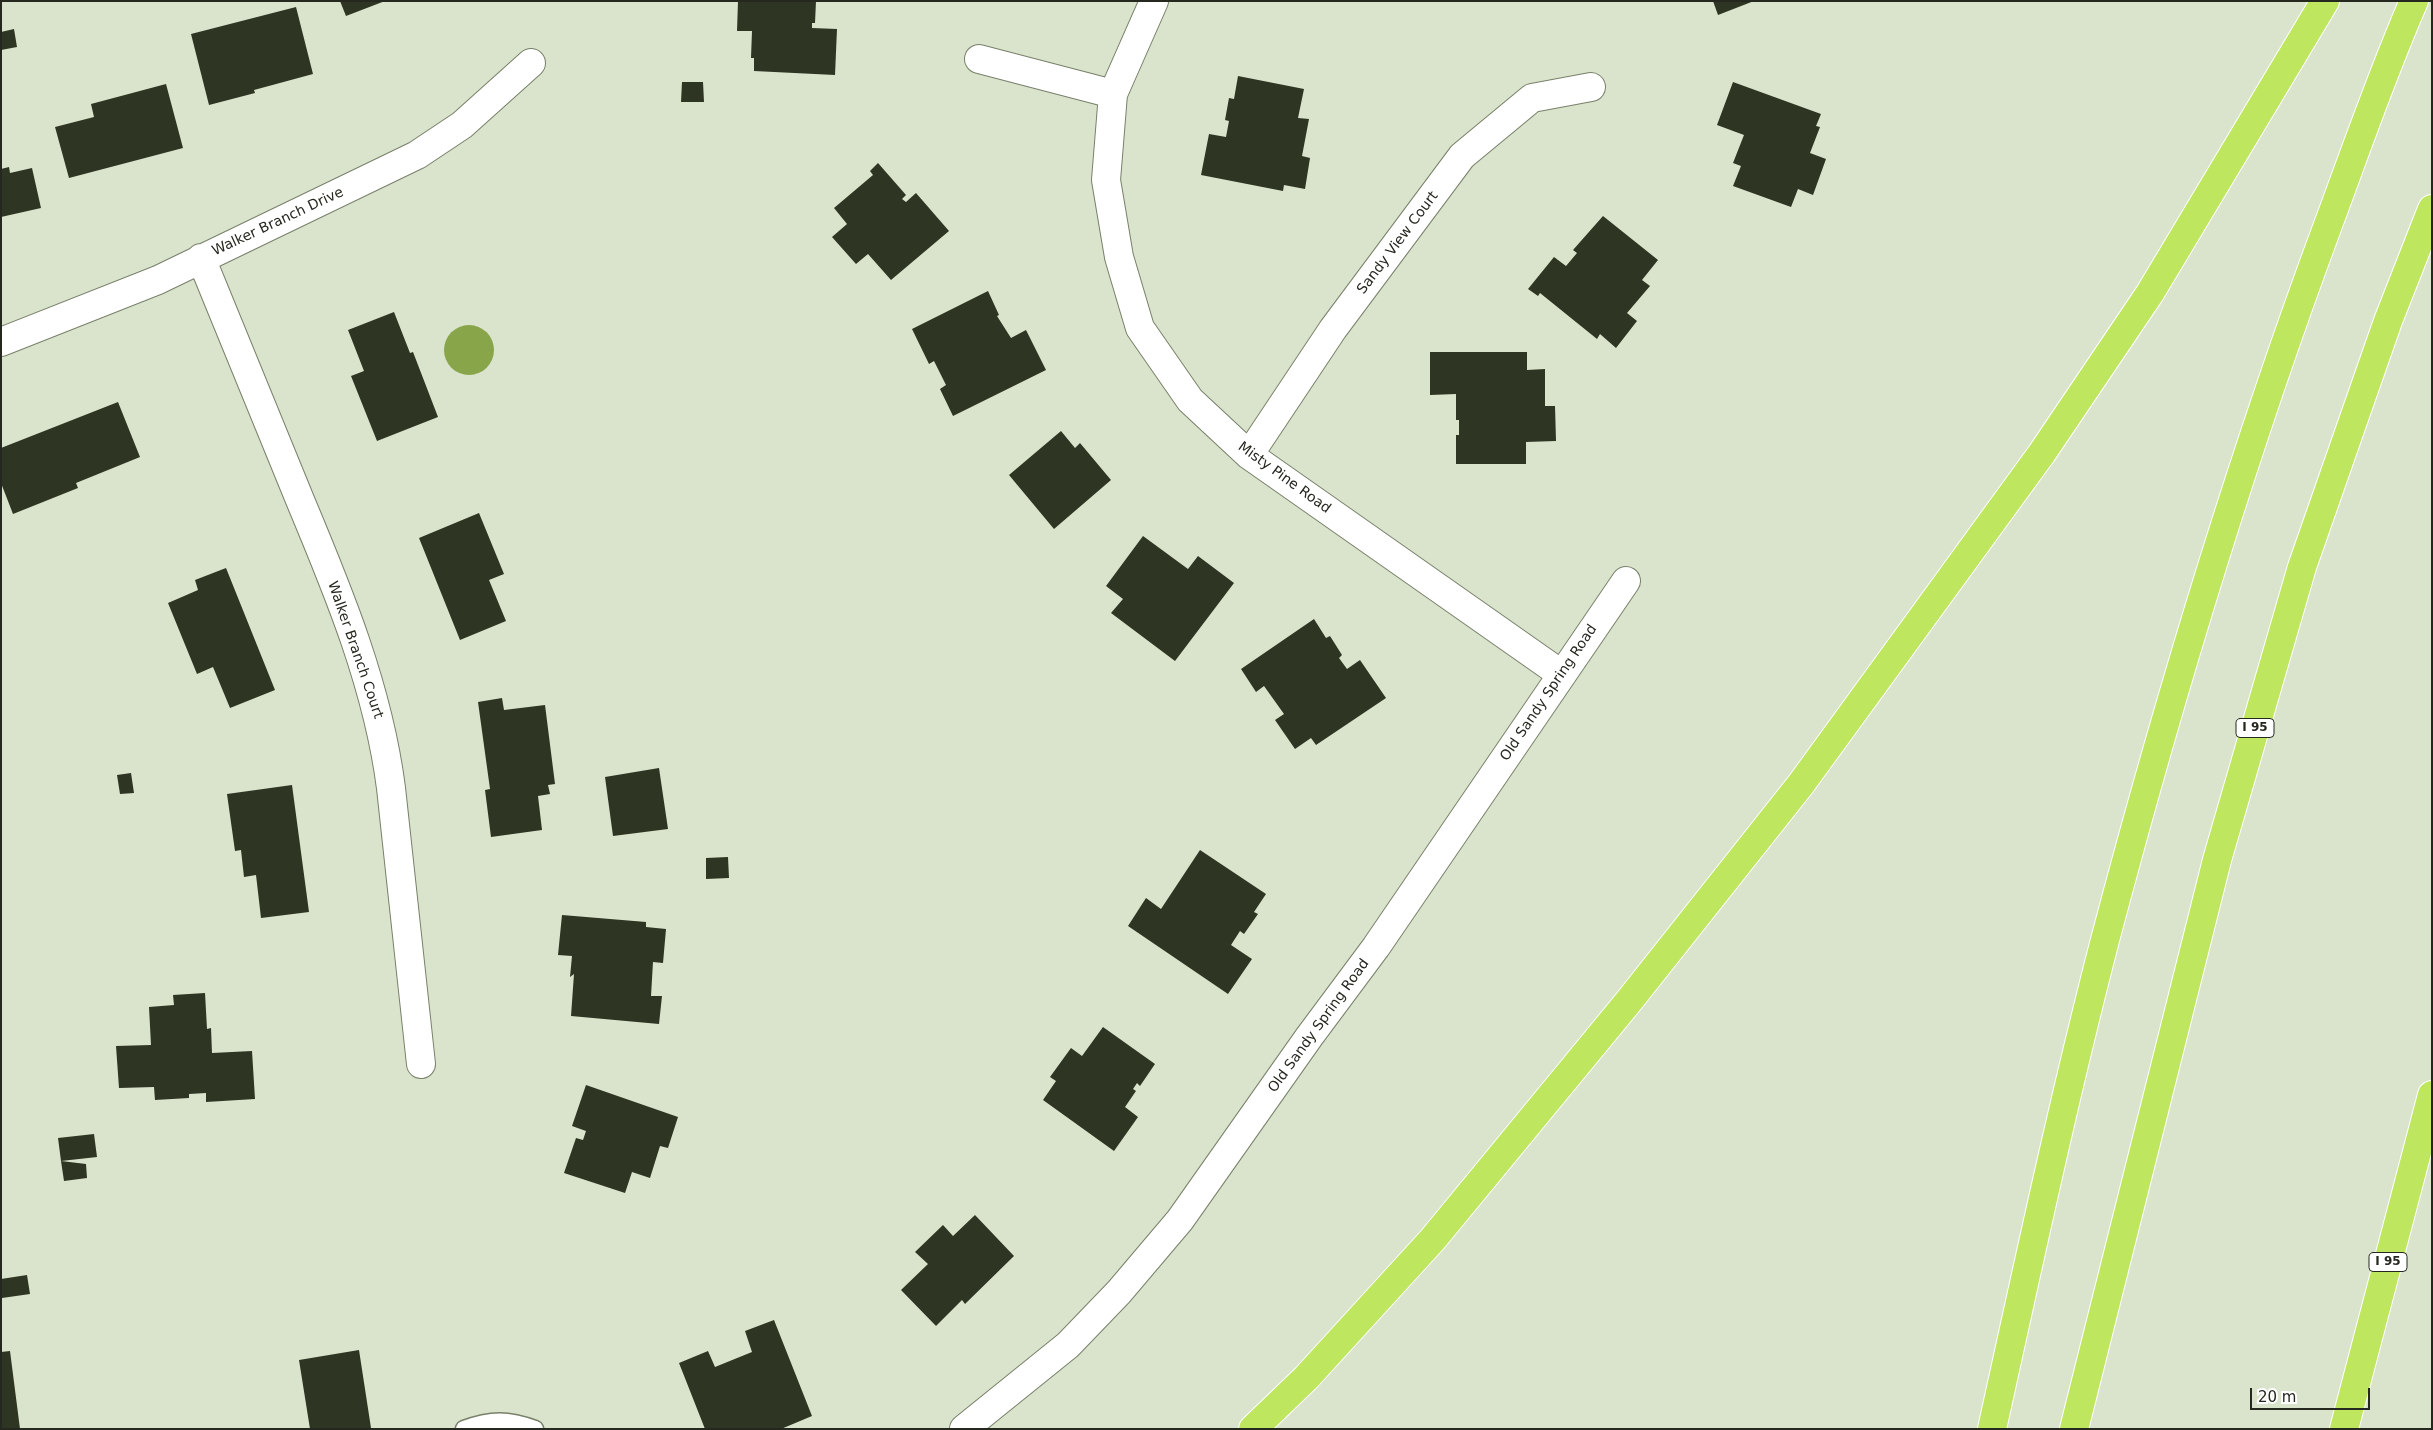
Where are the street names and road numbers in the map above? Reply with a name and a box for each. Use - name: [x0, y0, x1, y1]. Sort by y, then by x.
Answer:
- street label: Walker Branch Drive: [210, 184, 346, 260]
- street label: Sandy View Court: [1354, 188, 1442, 298]
- street label: Misty Pine Road: [1234, 439, 1334, 517]
- street label: Walker Branch Court: [324, 579, 386, 721]
- street label: Old Sandy Spring Road: [1497, 622, 1601, 764]
- road number: I 95: [2236, 718, 2274, 738]
- street label: Old Sandy Spring Road: [1265, 956, 1373, 1096]
- road number: I 95: [2369, 1252, 2407, 1272]

